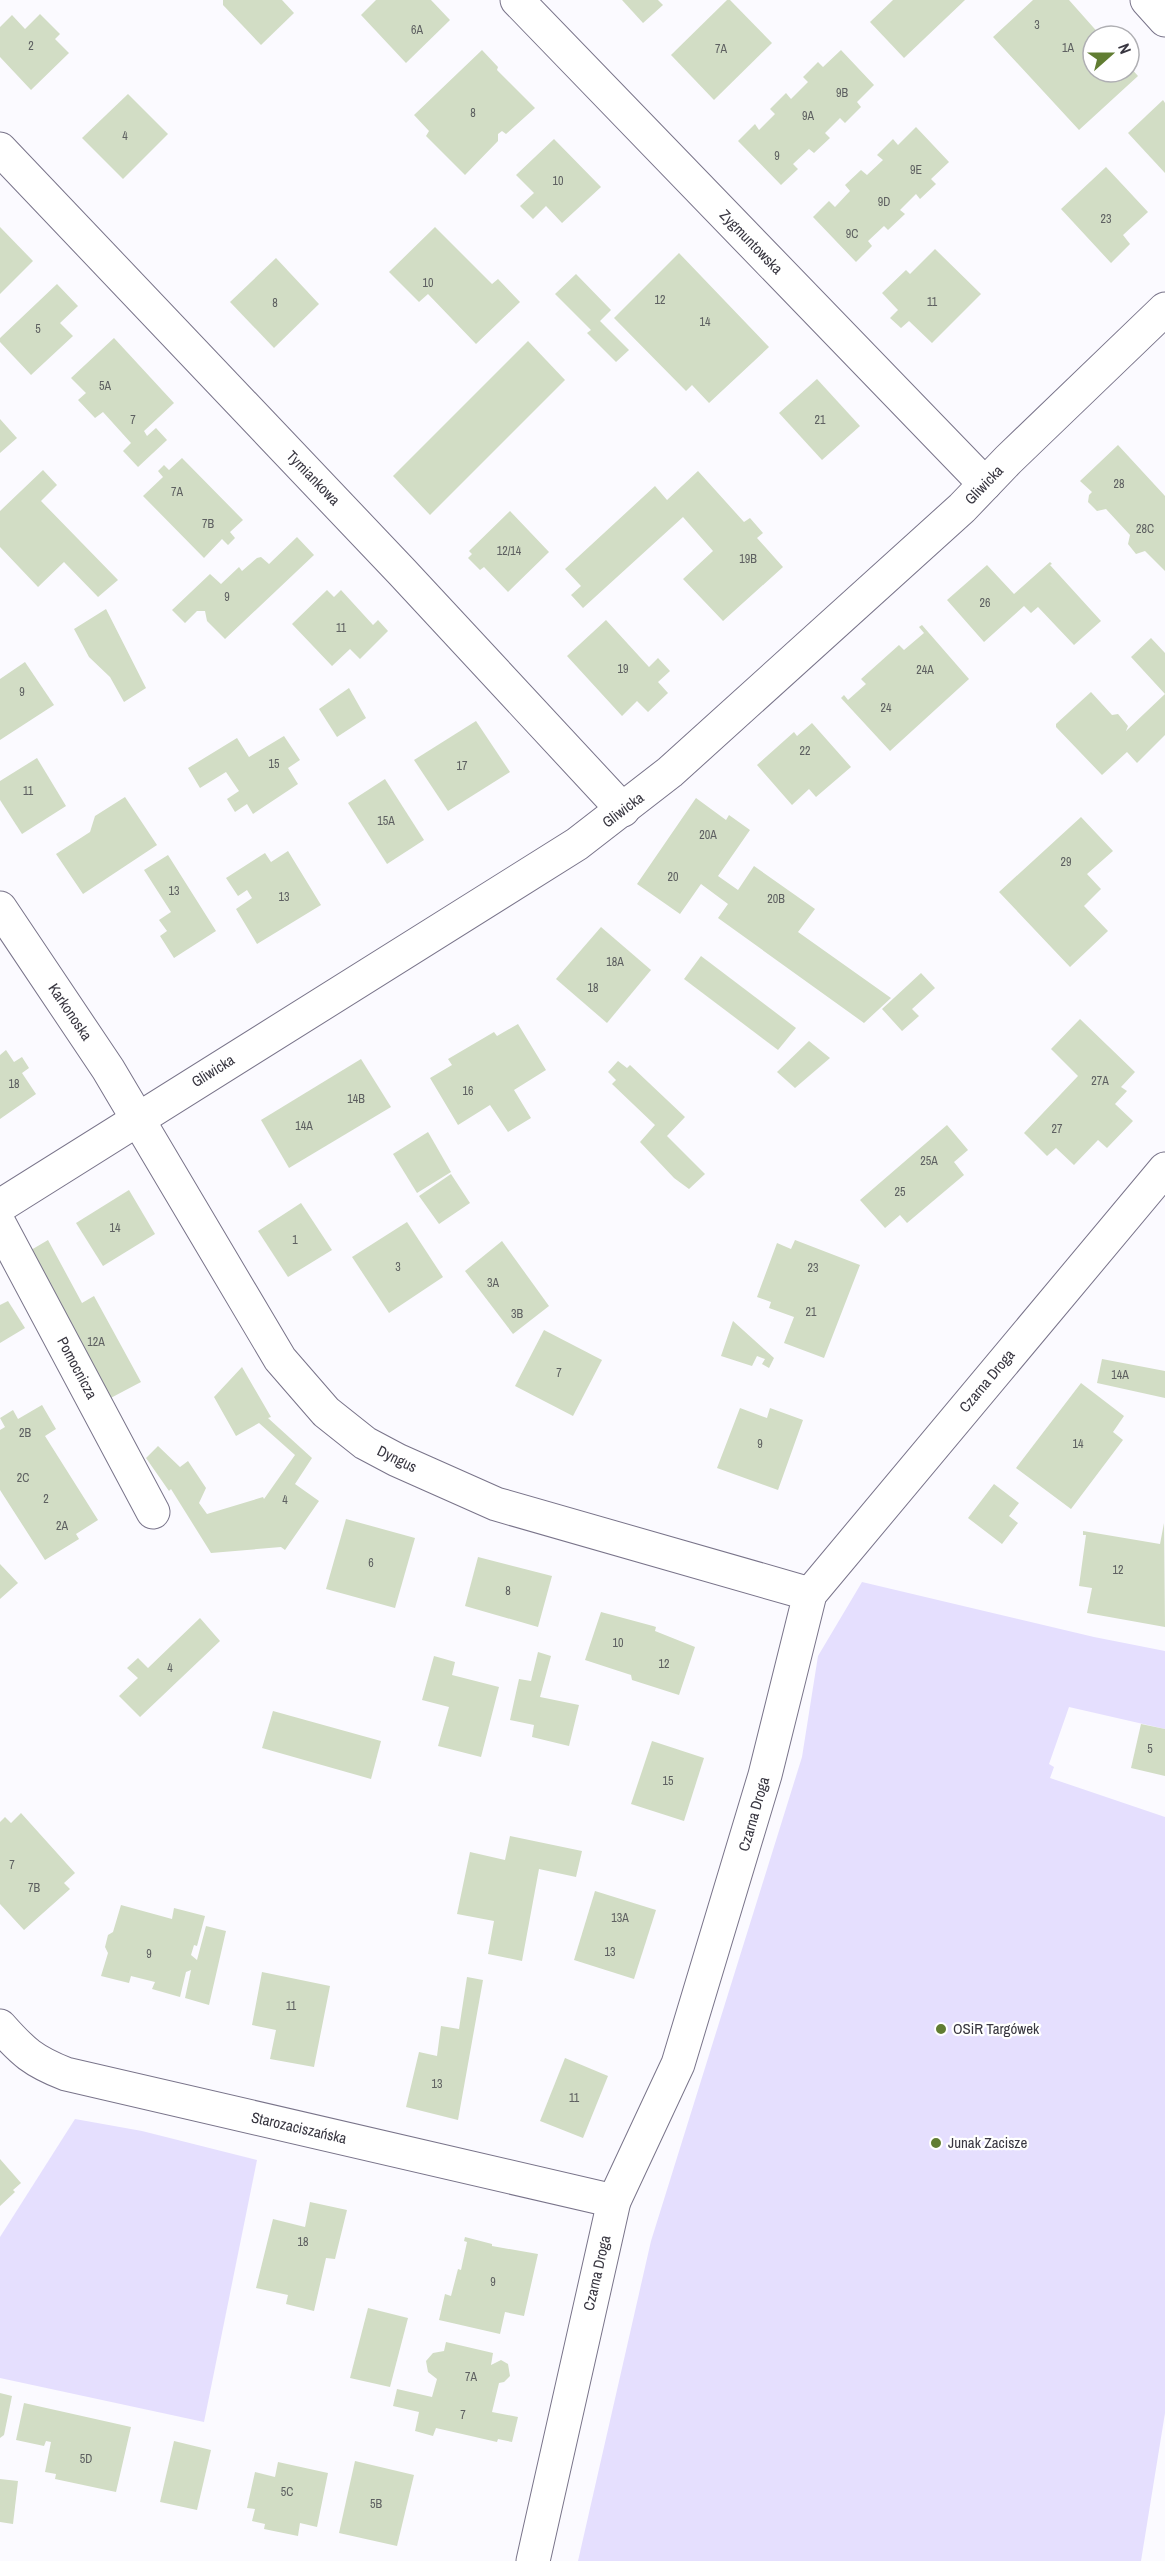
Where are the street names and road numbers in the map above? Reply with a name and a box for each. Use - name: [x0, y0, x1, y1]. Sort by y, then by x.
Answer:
- street label: Zygmuntowska: [715, 205, 788, 279]
- street label: Tymiankowa: [282, 446, 345, 510]
- street label: Gliwicka: [960, 460, 1008, 509]
- street label: Gliwicka: [598, 787, 648, 832]
- street label: Karkonoska: [44, 979, 97, 1045]
- street label: Gliwicka: [187, 1049, 238, 1092]
- street label: Pomocnicza: [52, 1333, 103, 1403]
- street label: Czarna Droga: [954, 1344, 1019, 1417]
- street label: Dyngus: [374, 1440, 421, 1477]
- street label: Czarna Droga: [733, 1774, 774, 1854]
- street label: Starozaciszańska: [249, 2106, 349, 2149]
- street label: Czarna Droga: [578, 2233, 615, 2313]

